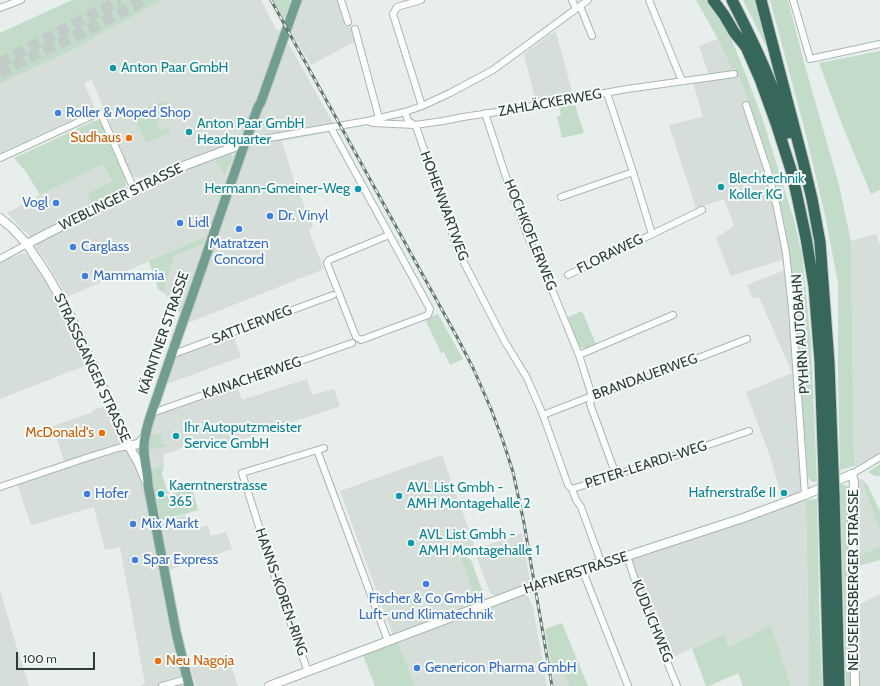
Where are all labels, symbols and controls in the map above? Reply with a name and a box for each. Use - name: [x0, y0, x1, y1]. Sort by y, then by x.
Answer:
- place label: Anton Paar GmbH: [121, 60, 228, 76]
- marker: Anton Paar GmbH: [108, 63, 118, 73]
- street label: ZAHLÄCKERWEG: [497, 86, 603, 120]
- place label: Roller & Moped Shop: [66, 105, 191, 121]
- marker: Roller & Moped Shop: [53, 108, 63, 118]
- place label: Anton Paar GmbH Headquarter: [197, 116, 304, 148]
- marker: Anton Paar GmbH Headquarter: [184, 127, 194, 137]
- place label: Sudhaus: [70, 130, 121, 146]
- marker: Sudhaus: [124, 133, 134, 143]
- street label: HOHENWARTWEG: [416, 149, 472, 263]
- street label: WEBLINGER STRASSE: [56, 160, 186, 234]
- place label: Blechtechnik Koller KG: [729, 171, 804, 204]
- street label: HOCHKOFLERWEG: [500, 177, 560, 293]
- place label: Hermann-Gmeiner-Weg: [205, 181, 350, 197]
- marker: Blechtechnik Koller KG: [716, 182, 726, 192]
- marker: Hermann-Gmeiner-Weg: [353, 184, 363, 194]
- place label: Vogl: [22, 195, 48, 211]
- marker: Vogl: [51, 198, 61, 208]
- place label: Dr. Vinyl: [278, 208, 328, 224]
- marker: Dr. Vinyl: [265, 211, 275, 221]
- place label: Lidl: [188, 215, 209, 231]
- marker: Lidl: [175, 218, 185, 228]
- marker: Matratzen Concord: [234, 224, 244, 234]
- street label: FLORAWEG: [574, 231, 646, 277]
- place label: Matratzen Concord: [209, 236, 269, 268]
- place label: Carglass: [81, 239, 129, 255]
- marker: Carglass: [68, 242, 78, 252]
- place label: Mammamia: [93, 268, 164, 284]
- street label: KÄRNTNER STRASSE: [135, 270, 193, 396]
- marker: Mammamia: [80, 271, 90, 281]
- street label: PYHRN AUTOBAHN: [788, 273, 814, 395]
- street label: STRASSGANGER STRASSE: [50, 291, 134, 445]
- street label: SATTLERWEG: [210, 302, 294, 348]
- street label: BRANDAUERWEG: [590, 350, 700, 404]
- street label: KAINACHERWEG: [200, 353, 304, 403]
- place label: Ihr Autoputzmeister Service GmbH: [184, 420, 302, 452]
- place label: McDonald's: [25, 425, 94, 441]
- marker: McDonald's: [97, 428, 107, 438]
- marker: Ihr Autoputzmeister Service GmbH: [171, 431, 181, 441]
- street label: PETER-LEARDI-WEG: [583, 437, 709, 493]
- place label: Kaerntnerstrasse 365: [169, 478, 267, 510]
- place label: AVL List Gmbh - AMH Montagehalle 2: [407, 480, 531, 512]
- place label: Hafnerstraße II: [689, 485, 776, 501]
- place label: Hofer: [95, 486, 128, 502]
- marker: Hafnerstraße II: [779, 488, 789, 498]
- marker: Hofer: [82, 489, 92, 499]
- marker: Kaerntnerstrasse 365: [156, 489, 166, 499]
- street label: NEUSEIERSBERGER STRASSE: [846, 489, 862, 671]
- marker: AVL List Gmbh - AMH Montagehalle 2: [394, 491, 404, 501]
- place label: Mix Markt: [141, 516, 198, 532]
- marker: Mix Markt: [128, 519, 138, 529]
- street label: HANNS-KOREN-RING: [251, 526, 311, 658]
- place label: AVL List Gmbh - AMH Montagehalle 1: [419, 527, 540, 560]
- marker: AVL List Gmbh - AMH Montagehalle 1: [406, 538, 416, 548]
- street label: HAFNERSTRASSE: [522, 548, 630, 598]
- place label: Spar Express: [143, 552, 218, 568]
- marker: Spar Express: [130, 555, 140, 565]
- street label: KUDLICHWEG: [628, 577, 676, 665]
- marker: Fischer & Co GmbH Luft- und Klimatechnik: [421, 579, 431, 589]
- place label: Fischer & Co GmbH Luft- und Klimatechnik: [359, 591, 493, 624]
- scale bar: [18, 644, 97, 670]
- text: 100 m: [23, 651, 57, 666]
- place label: Neu Nagoja: [166, 653, 234, 669]
- marker: Neu Nagoja: [153, 656, 163, 666]
- place label: Genericon Pharma GmbH: [425, 660, 577, 676]
- marker: Genericon Pharma GmbH: [412, 663, 422, 673]

